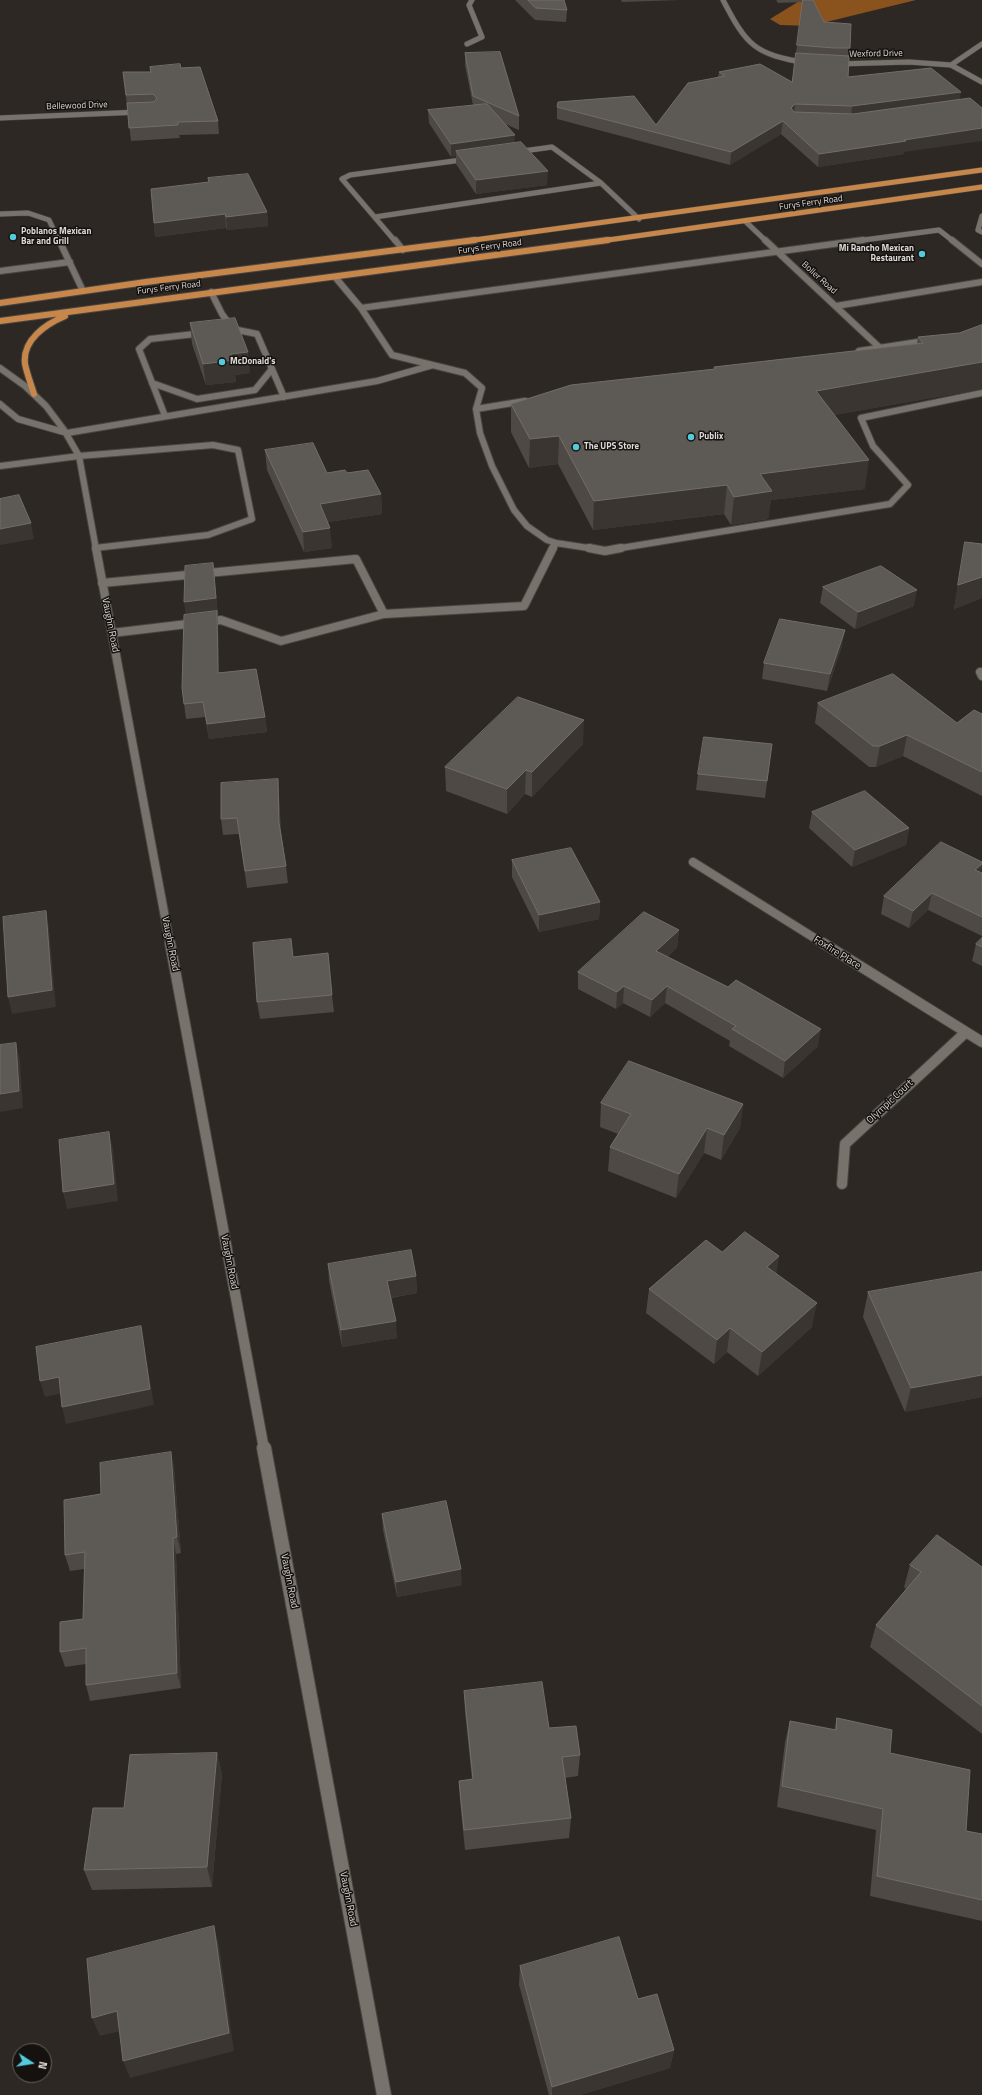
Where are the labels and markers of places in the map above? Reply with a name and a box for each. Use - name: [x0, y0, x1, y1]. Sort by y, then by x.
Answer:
- place label: Poblanos Mexican Bar and Grill: [21, 227, 91, 248]
- marker: Poblanos Mexican Bar and Grill: [8, 232, 18, 242]
- place label: Mi Rancho Mexican Restaurant: [839, 244, 914, 265]
- marker: Mi Rancho Mexican Restaurant: [917, 249, 927, 259]
- marker: McDonald's: [217, 357, 227, 367]
- place label: McDonald's: [230, 357, 276, 367]
- marker: Publix: [686, 432, 696, 442]
- place label: Publix: [699, 432, 723, 442]
- marker: The UPS Store: [571, 442, 581, 452]
- place label: The UPS Store: [584, 442, 639, 452]

